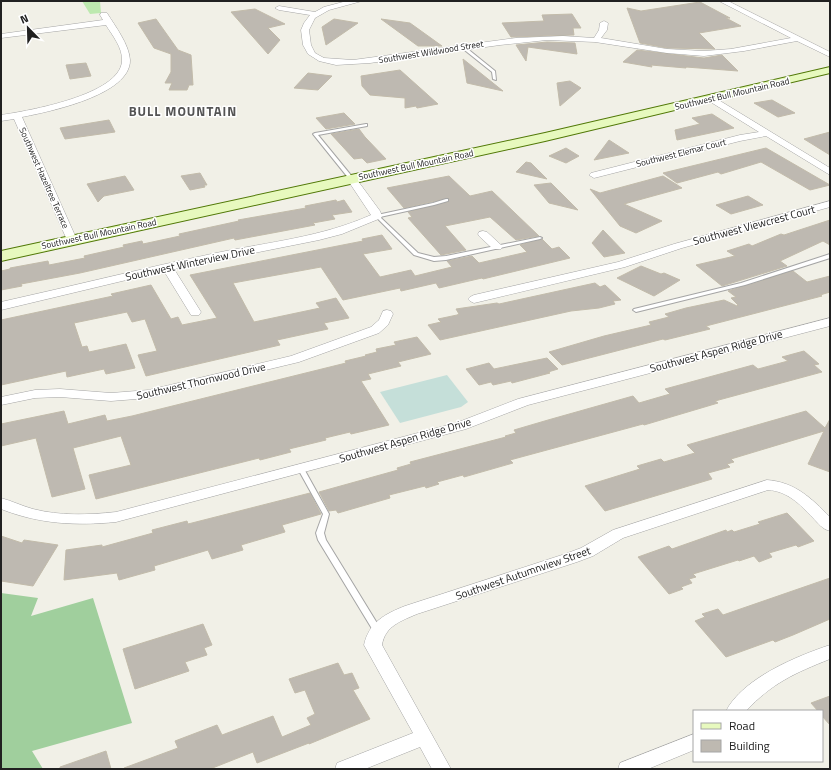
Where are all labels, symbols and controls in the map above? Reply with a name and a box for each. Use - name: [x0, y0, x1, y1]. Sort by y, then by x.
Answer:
- north arrow: [8, 8, 48, 48]
- text: N: [17, 10, 31, 28]
- street label: Southwest Wildwood Street: [378, 37, 485, 66]
- street label: Southwest Bull Mountain Road: [673, 74, 791, 113]
- district label: BULL MOUNTAIN: [129, 101, 237, 121]
- street label: Southwest Hazeltree Terrace: [16, 125, 73, 231]
- street label: Southwest Elemar Court: [634, 135, 728, 170]
- street label: Southwest Bull Mountain Road: [357, 146, 475, 183]
- street label: Southwest Viewcrest Court: [691, 201, 817, 249]
- street label: Southwest Bull Mountain Road: [40, 215, 158, 252]
- street label: Southwest Winterview Drive: [124, 241, 257, 285]
- street label: Southwest Aspen Ridge Drive: [648, 325, 784, 376]
- street label: Southwest Thornwood Drive: [135, 358, 268, 404]
- street label: Southwest Aspen Ridge Drive: [337, 413, 473, 467]
- street label: Southwest Autumnview Street: [453, 542, 593, 604]
- legend: [693, 710, 823, 762]
- text: Road: [729, 716, 755, 735]
- text: Building: [729, 736, 770, 755]

